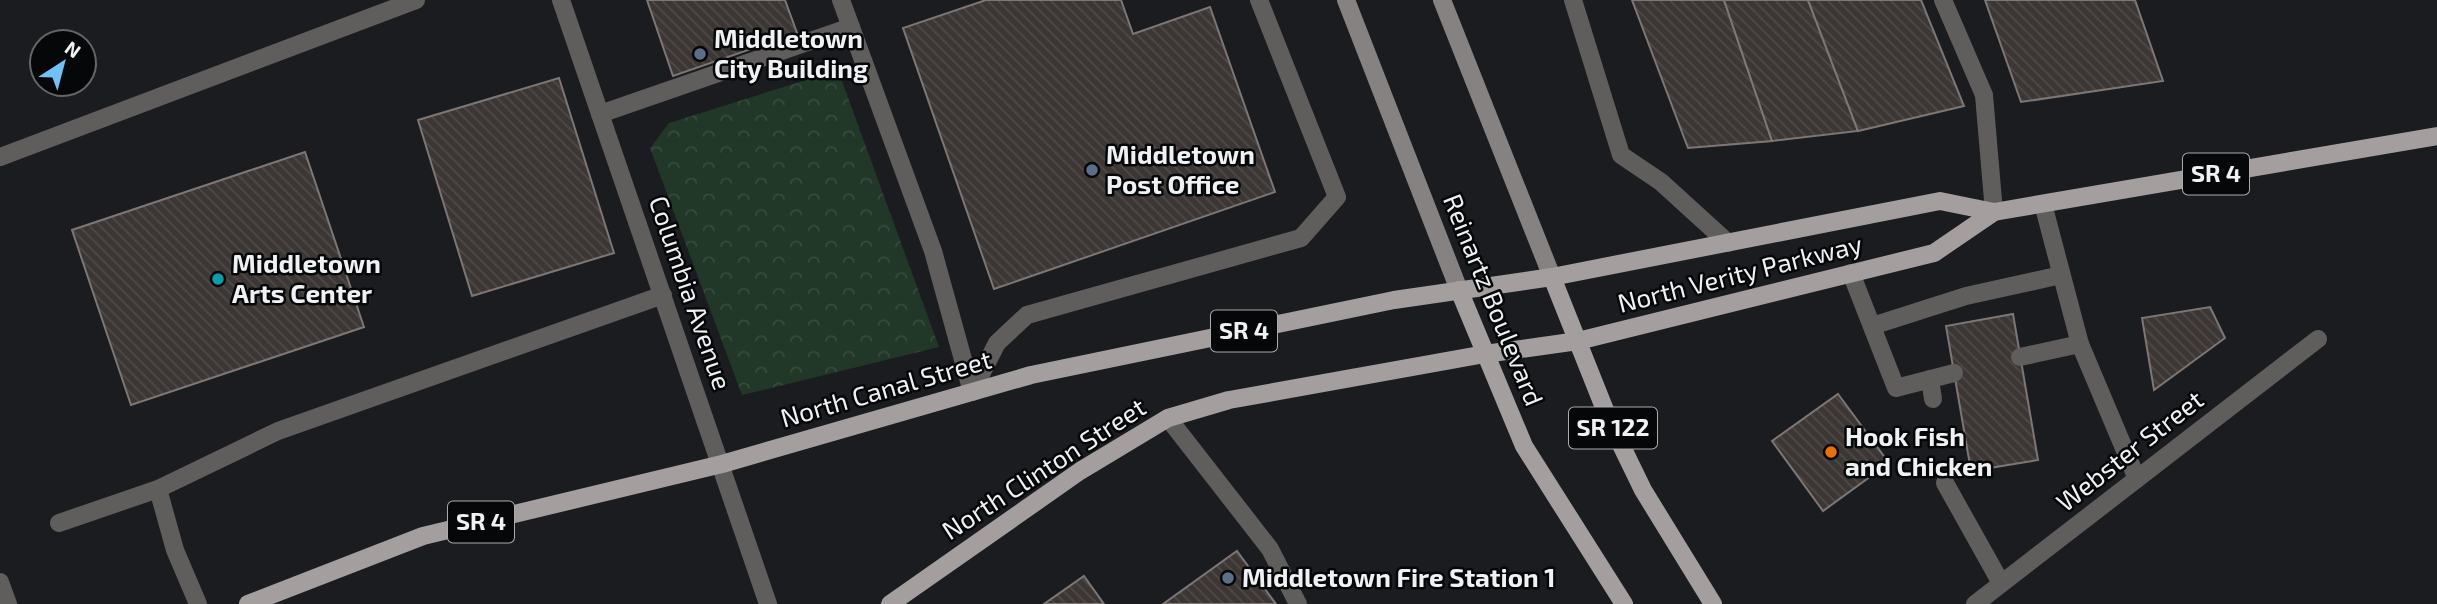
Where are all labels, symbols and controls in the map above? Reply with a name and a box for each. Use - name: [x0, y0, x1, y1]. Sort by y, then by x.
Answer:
- place label: Middletown City Building: [714, 22, 868, 84]
- north arrow: [28, 28, 98, 98]
- text: N: [61, 36, 86, 62]
- marker: Middletown City Building: [692, 46, 708, 62]
- place label: Middletown Post Office: [1106, 138, 1255, 199]
- road number: SR 4: [2183, 154, 2249, 194]
- marker: Middletown Post Office: [1084, 162, 1100, 178]
- street label: Reinartz Boulevard: [1438, 189, 1551, 410]
- street label: Columbia Avenue: [644, 192, 739, 393]
- street label: North Verity Parkway: [1614, 227, 1865, 318]
- place label: Middletown Arts Center: [232, 247, 381, 308]
- marker: Middletown Arts Center: [210, 271, 226, 287]
- road number: SR 4: [1211, 310, 1277, 352]
- street label: North Canal Street: [777, 343, 995, 432]
- street label: Webster Street: [2049, 383, 2209, 517]
- street label: North Clinton Street: [936, 390, 1151, 545]
- road number: SR 122: [1569, 408, 1657, 448]
- place label: Hook Fish and Chicken: [1845, 420, 1992, 481]
- marker: Hook Fish and Chicken: [1823, 444, 1839, 460]
- road number: SR 4: [448, 502, 514, 542]
- place label: Middletown Fire Station 1: [1242, 561, 1556, 592]
- marker: Middletown Fire Station 1: [1220, 570, 1236, 586]

